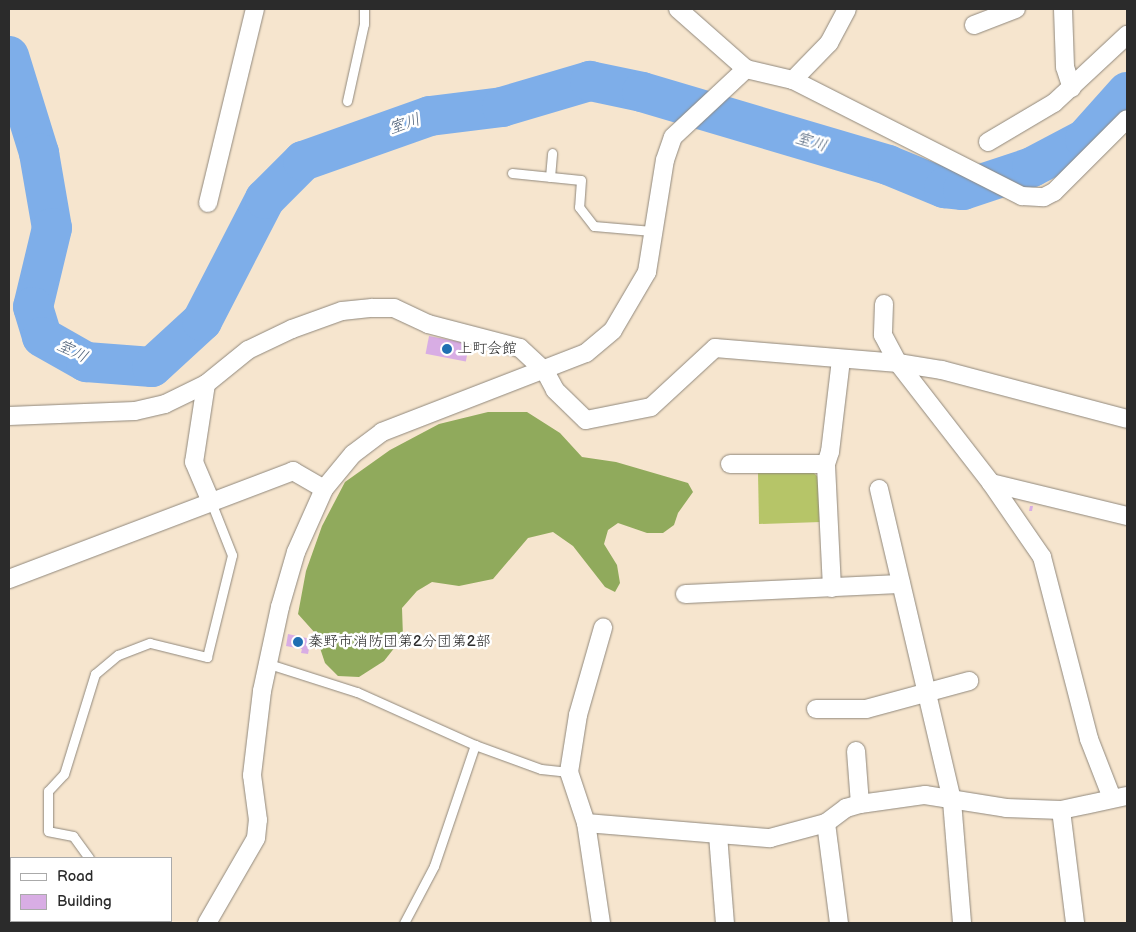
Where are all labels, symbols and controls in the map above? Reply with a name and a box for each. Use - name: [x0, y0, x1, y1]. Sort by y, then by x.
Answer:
- water label: 室川: [387, 111, 423, 139]
- water label: 室川: [793, 129, 829, 157]
- water label: 室川: [53, 336, 91, 368]
- place label: 上町会館: [457, 340, 517, 358]
- marker: 上町会館: [441, 343, 453, 355]
- place label: 秦野市消防団第2分団第2部: [308, 633, 491, 651]
- marker: 秦野市消防団第2分団第2部: [292, 636, 304, 648]
- legend: [10, 857, 172, 922]
- text: Road: [57, 867, 93, 886]
- text: Building: [57, 892, 112, 911]

